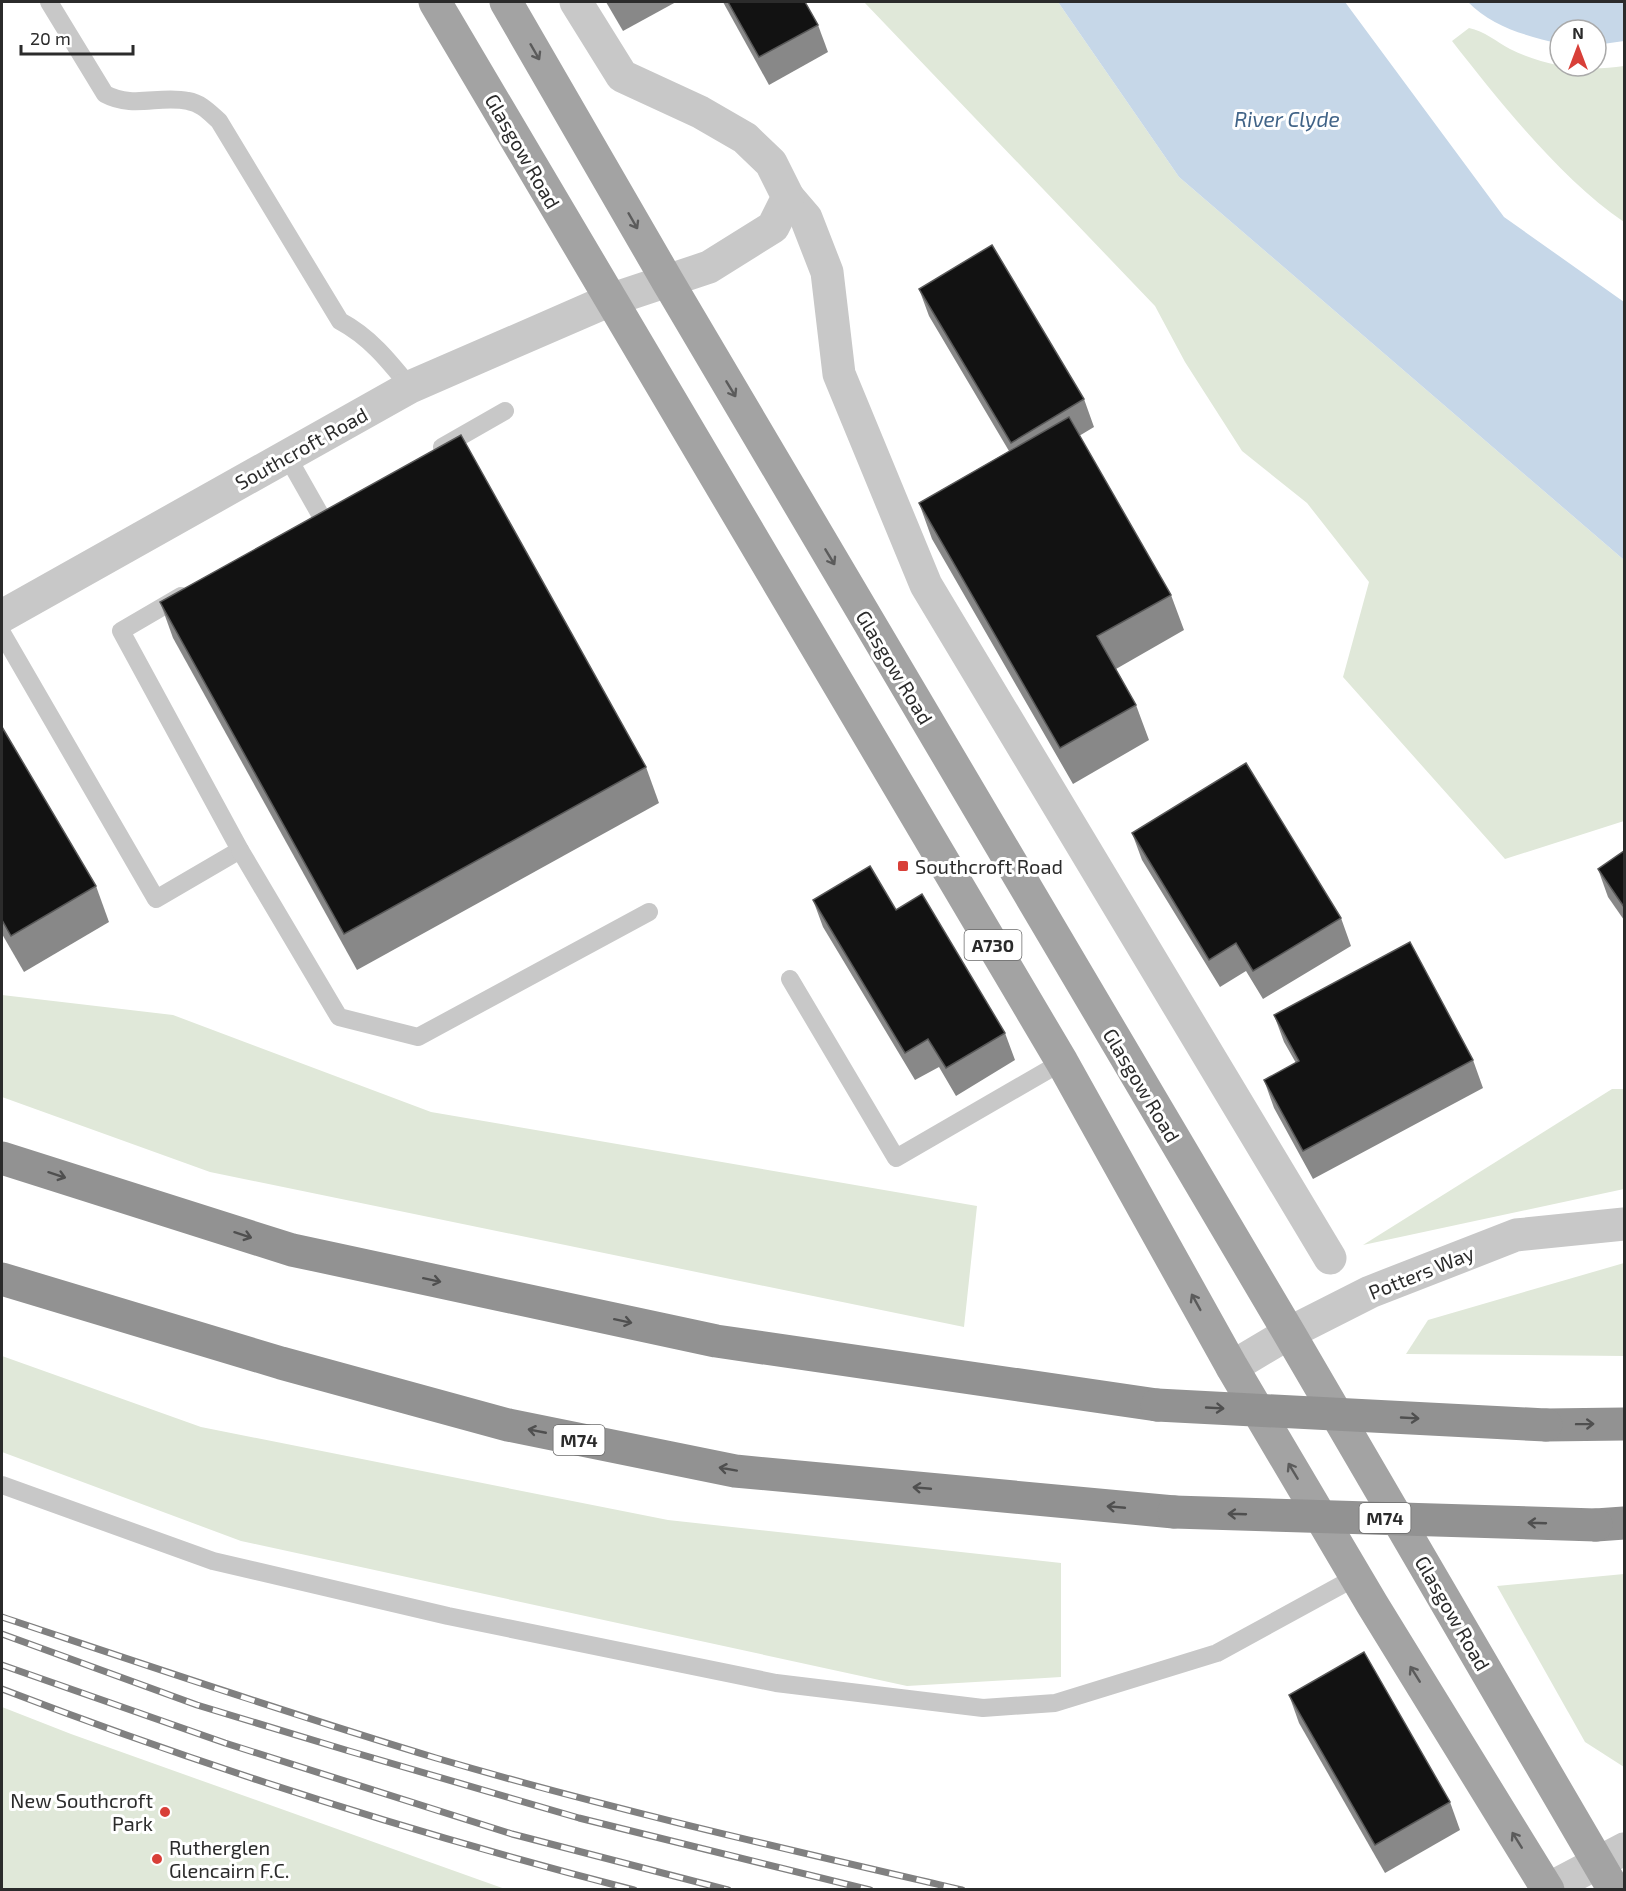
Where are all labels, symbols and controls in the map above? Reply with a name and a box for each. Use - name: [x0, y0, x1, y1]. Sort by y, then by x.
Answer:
- scale bar: [21, 18, 134, 56]
- north arrow: [1548, 18, 1608, 78]
- text: N: [1572, 23, 1584, 42]
- text: 20 m: [30, 27, 71, 49]
- one-way arrow: [530, 43, 542, 60]
- street label: Glasgow Road: [480, 89, 566, 213]
- water label: River Clyde: [1234, 106, 1340, 132]
- one-way arrow: [627, 212, 639, 229]
- one-way arrow: [726, 380, 738, 397]
- street label: Southcroft Road: [231, 402, 371, 494]
- one-way arrow: [825, 548, 837, 565]
- street label: Glasgow Road: [852, 606, 938, 728]
- place label: Southcroft Road: [915, 854, 1063, 878]
- marker: Southcroft Road: [896, 859, 910, 873]
- road number: A730: [964, 930, 1022, 960]
- street label: Glasgow Road: [1099, 1024, 1185, 1146]
- one-way arrow: [47, 1171, 66, 1182]
- one-way arrow: [233, 1230, 252, 1241]
- street label: Potters Way: [1365, 1240, 1478, 1304]
- one-way arrow: [423, 1275, 442, 1287]
- one-way arrow: [1190, 1294, 1202, 1311]
- one-way arrow: [613, 1316, 632, 1327]
- one-way arrow: [1205, 1402, 1224, 1413]
- one-way arrow: [1399, 1412, 1419, 1423]
- one-way arrow: [1575, 1418, 1595, 1430]
- one-way arrow: [527, 1425, 547, 1436]
- road number: M74: [554, 1425, 604, 1455]
- one-way arrow: [718, 1463, 738, 1474]
- one-way arrow: [1287, 1463, 1299, 1480]
- one-way arrow: [912, 1482, 932, 1493]
- one-way arrow: [1106, 1501, 1126, 1512]
- road number: M74: [1360, 1503, 1410, 1533]
- one-way arrow: [1228, 1508, 1248, 1520]
- one-way arrow: [1528, 1517, 1548, 1529]
- street label: Glasgow Road: [1410, 1551, 1496, 1675]
- one-way arrow: [1409, 1666, 1421, 1683]
- place label: New Southcroft Park: [10, 1788, 153, 1835]
- marker: New Southcroft Park: [158, 1805, 172, 1819]
- one-way arrow: [1511, 1832, 1523, 1849]
- place label: Rutherglen Glencairn F.C.: [169, 1835, 289, 1882]
- marker: Rutherglen Glencairn F.C.: [150, 1852, 164, 1866]

